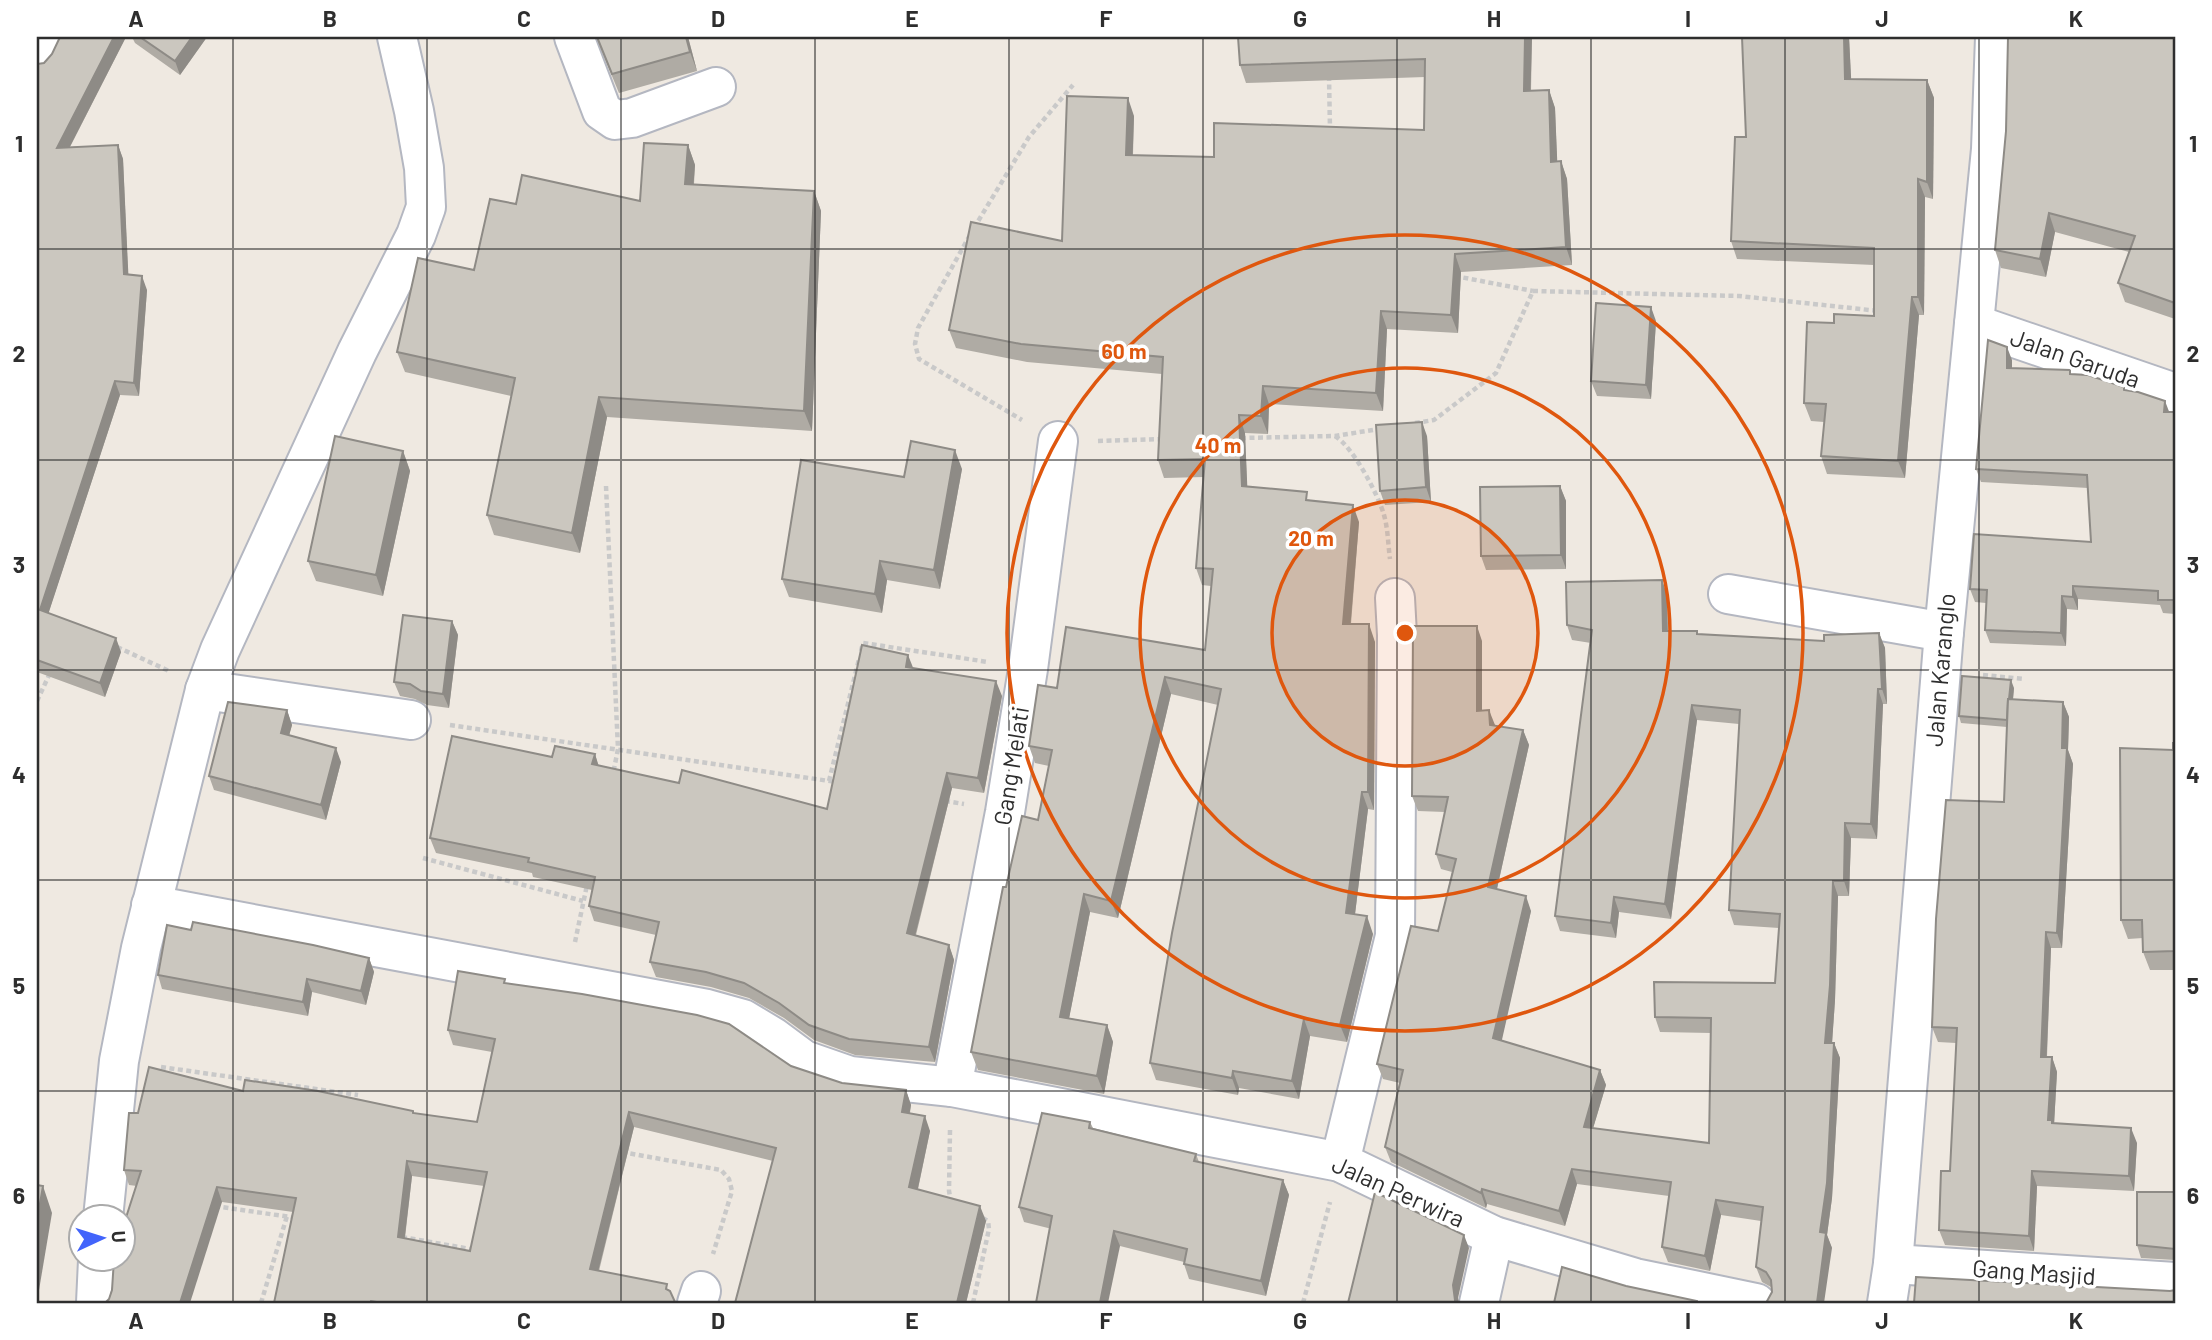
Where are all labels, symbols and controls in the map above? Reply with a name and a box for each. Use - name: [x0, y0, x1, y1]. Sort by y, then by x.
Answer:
- text: A: [128, 4, 144, 32]
- text: B: [323, 4, 337, 32]
- text: C: [517, 4, 531, 32]
- text: D: [711, 4, 725, 32]
- text: E: [905, 4, 919, 32]
- text: F: [1100, 4, 1113, 32]
- text: G: [1293, 4, 1307, 32]
- text: H: [1487, 4, 1501, 32]
- text: I: [1685, 4, 1691, 32]
- text: J: [1875, 4, 1889, 32]
- text: K: [2069, 4, 2083, 32]
- text: 1: [15, 129, 23, 157]
- text: 1: [2189, 129, 2197, 157]
- street label: Jalan Garuda: [2007, 322, 2144, 393]
- text: 60 m: [1102, 338, 1146, 363]
- text: 2: [13, 339, 25, 367]
- text: 2: [2187, 339, 2199, 367]
- text: 40 m: [1195, 432, 1241, 457]
- text: 20 m: [1288, 525, 1334, 550]
- text: 3: [13, 550, 25, 578]
- text: 3: [2187, 550, 2199, 578]
- street label: Jalan Karanglo: [1918, 592, 1961, 748]
- centre of rings: [1393, 621, 1417, 645]
- street label: Gang Melati: [987, 704, 1034, 827]
- text: 4: [12, 760, 26, 788]
- text: 4: [2186, 760, 2200, 788]
- text: 5: [13, 971, 25, 999]
- text: 5: [2187, 971, 2199, 999]
- street label: Jalan Perwira: [1328, 1149, 1469, 1233]
- text: 6: [13, 1181, 25, 1209]
- text: 6: [2187, 1181, 2199, 1209]
- north arrow: [66, 1204, 136, 1274]
- text: U: [108, 1230, 131, 1244]
- street label: Gang Masjid: [1972, 1253, 2097, 1290]
- text: A: [128, 1306, 144, 1334]
- text: B: [323, 1306, 337, 1334]
- text: C: [517, 1306, 531, 1334]
- text: D: [711, 1306, 725, 1334]
- text: E: [905, 1306, 919, 1334]
- text: F: [1100, 1306, 1113, 1334]
- text: G: [1293, 1306, 1307, 1334]
- text: H: [1487, 1306, 1501, 1334]
- text: I: [1685, 1306, 1691, 1334]
- text: J: [1875, 1306, 1889, 1334]
- text: K: [2069, 1306, 2083, 1334]

